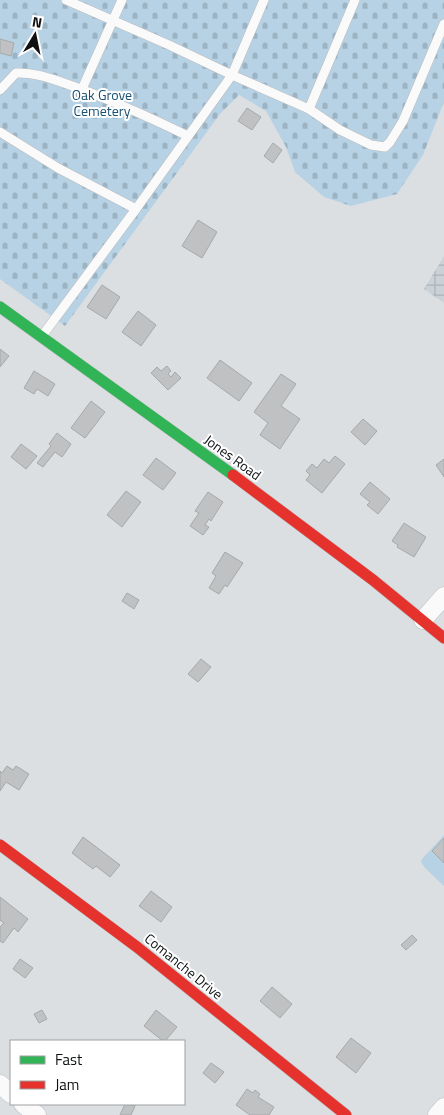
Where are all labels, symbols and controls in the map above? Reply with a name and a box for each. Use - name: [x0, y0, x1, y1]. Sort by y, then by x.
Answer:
- north arrow: [10, 10, 60, 60]
- text: N: [31, 11, 44, 33]
- park label: Oak Grove Cemetery: [72, 84, 132, 121]
- street label: Jones Road: [200, 429, 266, 485]
- street label: Comanche Drive: [140, 928, 228, 1004]
- legend: [10, 1040, 185, 1105]
- text: Fast: [55, 1048, 83, 1071]
- text: Jam: [55, 1073, 79, 1096]

